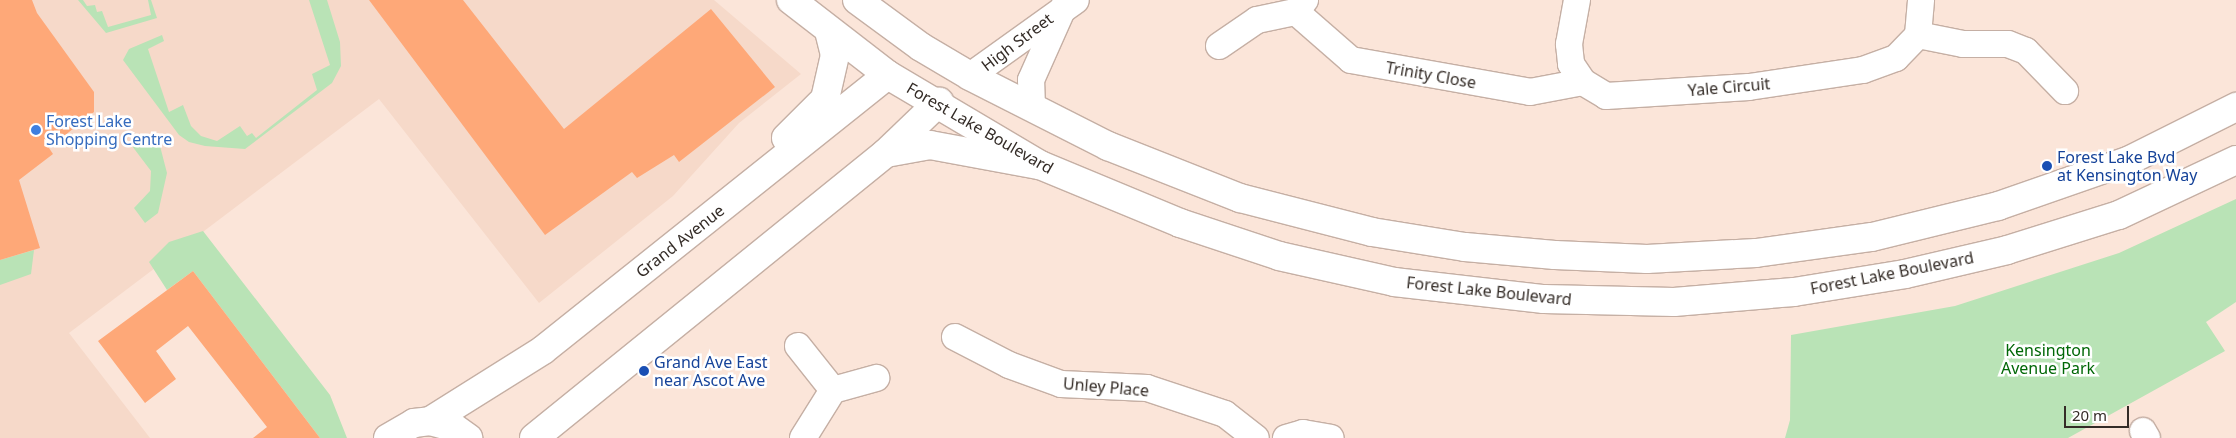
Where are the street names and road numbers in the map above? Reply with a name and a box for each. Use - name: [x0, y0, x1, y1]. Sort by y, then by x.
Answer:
- street label: High Street: [977, 9, 1057, 75]
- street label: Trinity Close: [1384, 58, 1478, 92]
- street label: Yale Circuit: [1687, 74, 1771, 100]
- street label: Forest Lake Boulevard: [903, 78, 1057, 178]
- street label: Grand Avenue: [632, 201, 728, 281]
- street label: Forest Lake Boulevard: [1809, 248, 1975, 298]
- street label: Forest Lake Boulevard: [1405, 273, 1573, 309]
- street label: Unley Place: [1062, 374, 1150, 400]

